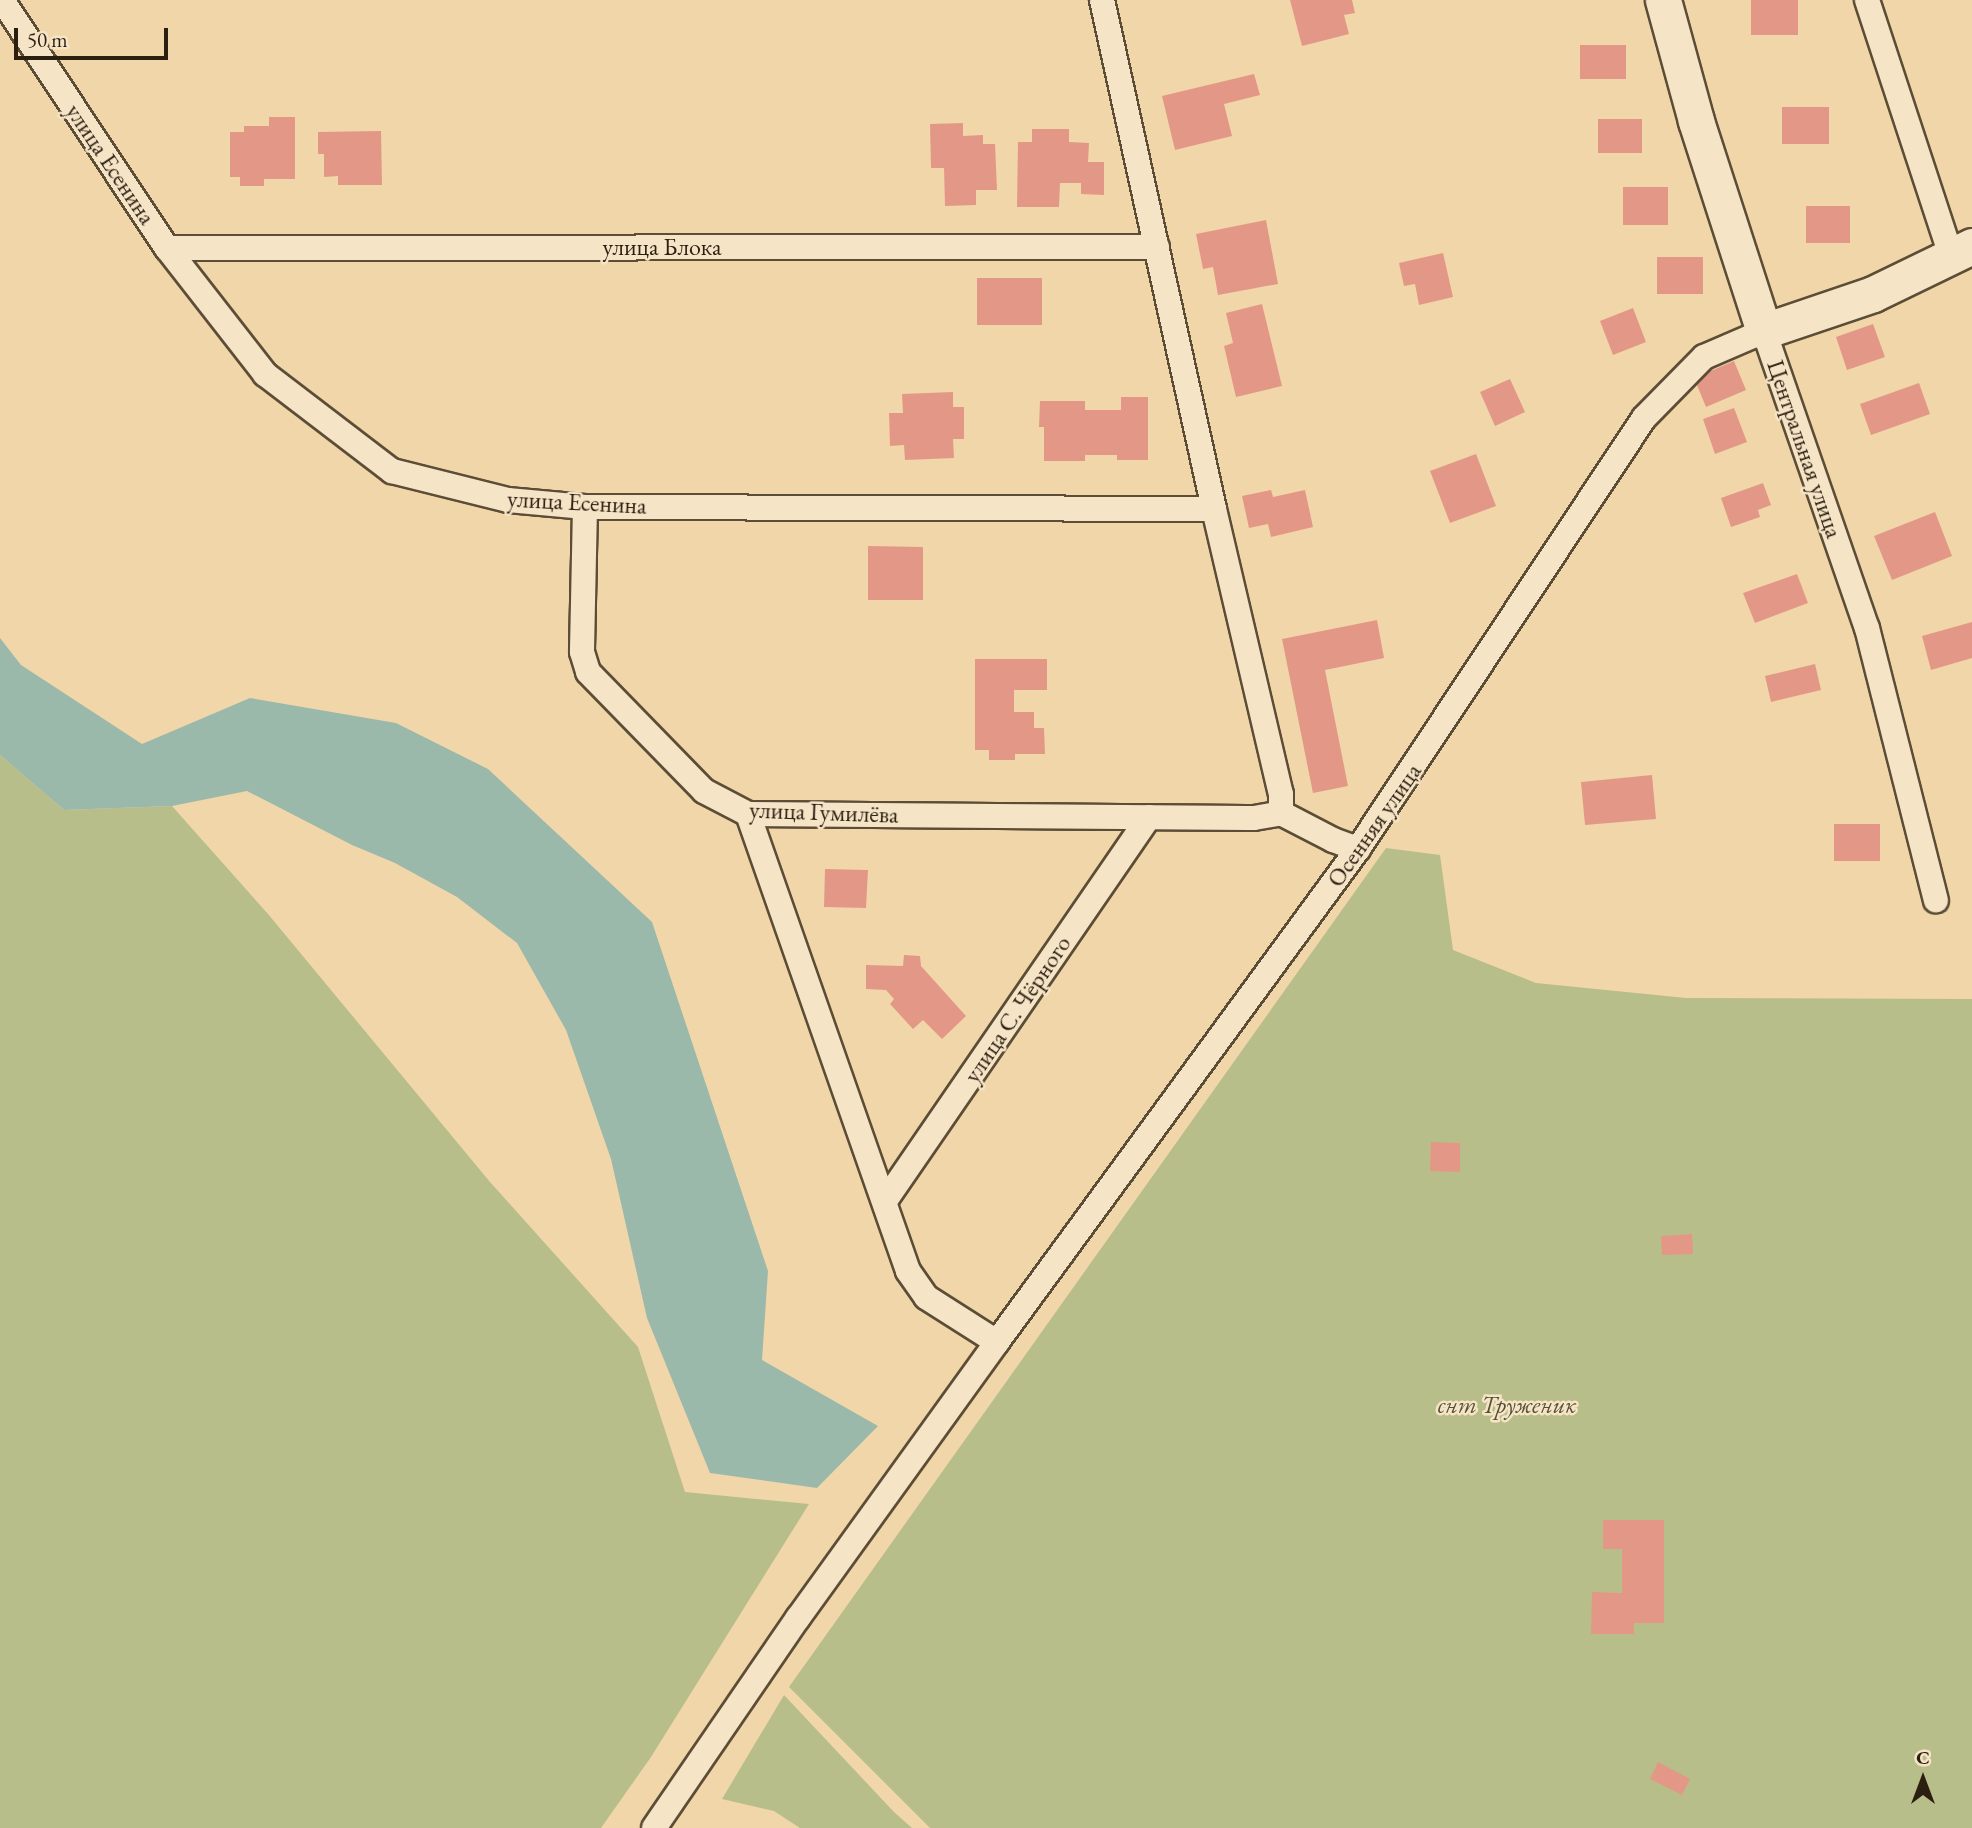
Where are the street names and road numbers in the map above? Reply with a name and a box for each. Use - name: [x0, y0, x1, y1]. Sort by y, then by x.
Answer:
- street label: улица Есенина: [60, 98, 162, 230]
- street label: улица Блока: [602, 233, 722, 261]
- street label: Центральная улица: [1761, 356, 1849, 542]
- street label: улица Есенина: [507, 484, 647, 520]
- street label: Осенняя улица: [1321, 758, 1427, 892]
- street label: улица Гумилёва: [749, 795, 899, 829]
- street label: улица С. Чёрного: [957, 930, 1077, 1088]

